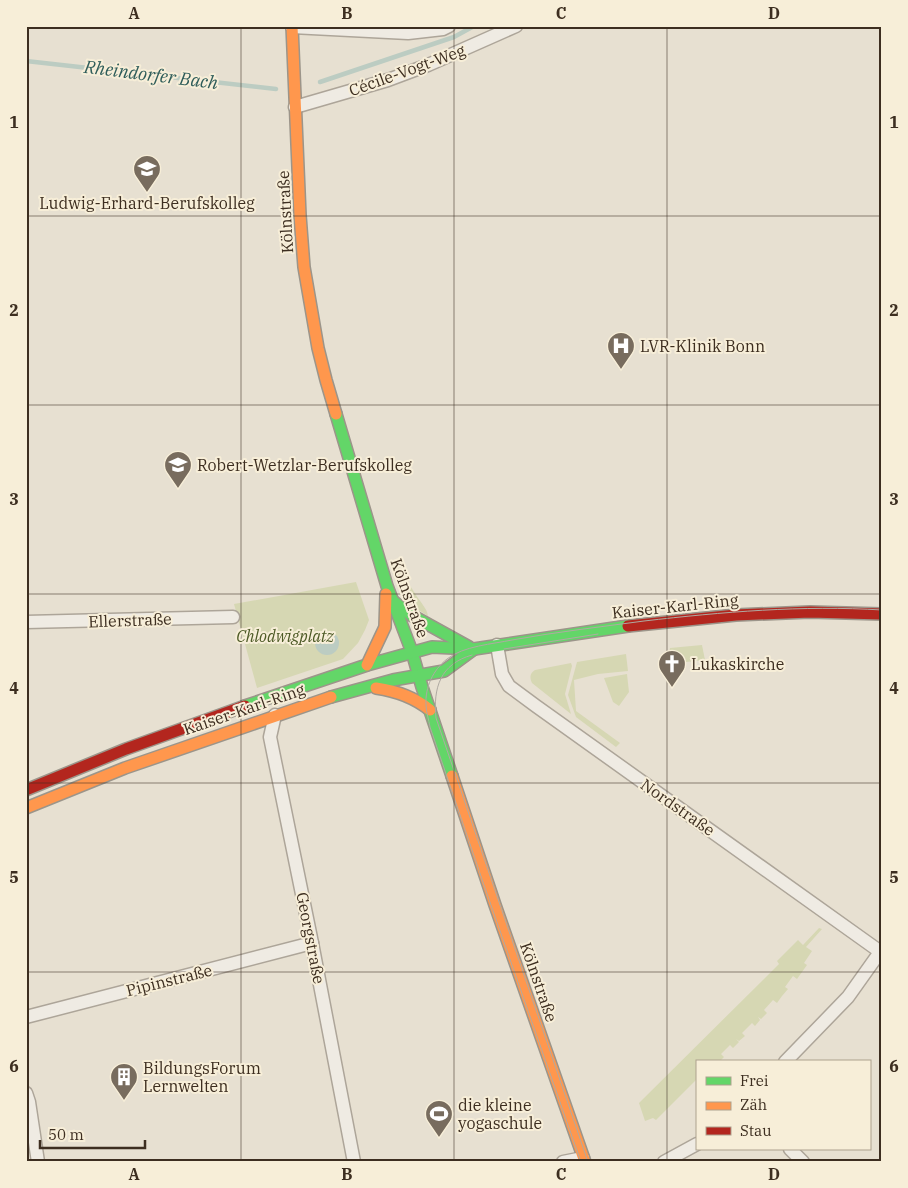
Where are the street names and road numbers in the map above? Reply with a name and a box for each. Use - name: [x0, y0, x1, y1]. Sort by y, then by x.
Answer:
- street label: Cécile-Vogt-Weg: [346, 40, 468, 100]
- street label: Kölnstraße: [273, 170, 297, 254]
- street label: Kölnstraße: [386, 556, 434, 640]
- street label: Kaiser-Karl-Ring: [611, 589, 740, 623]
- street label: Ellerstraße: [88, 609, 172, 631]
- street label: Kaiser-Karl-Ring: [181, 679, 308, 739]
- street label: Nordstraße: [637, 774, 719, 840]
- street label: Georgstraße: [292, 890, 330, 986]
- street label: Kölnstraße: [516, 940, 562, 1024]
- street label: Pipinstraße: [124, 960, 214, 1000]

